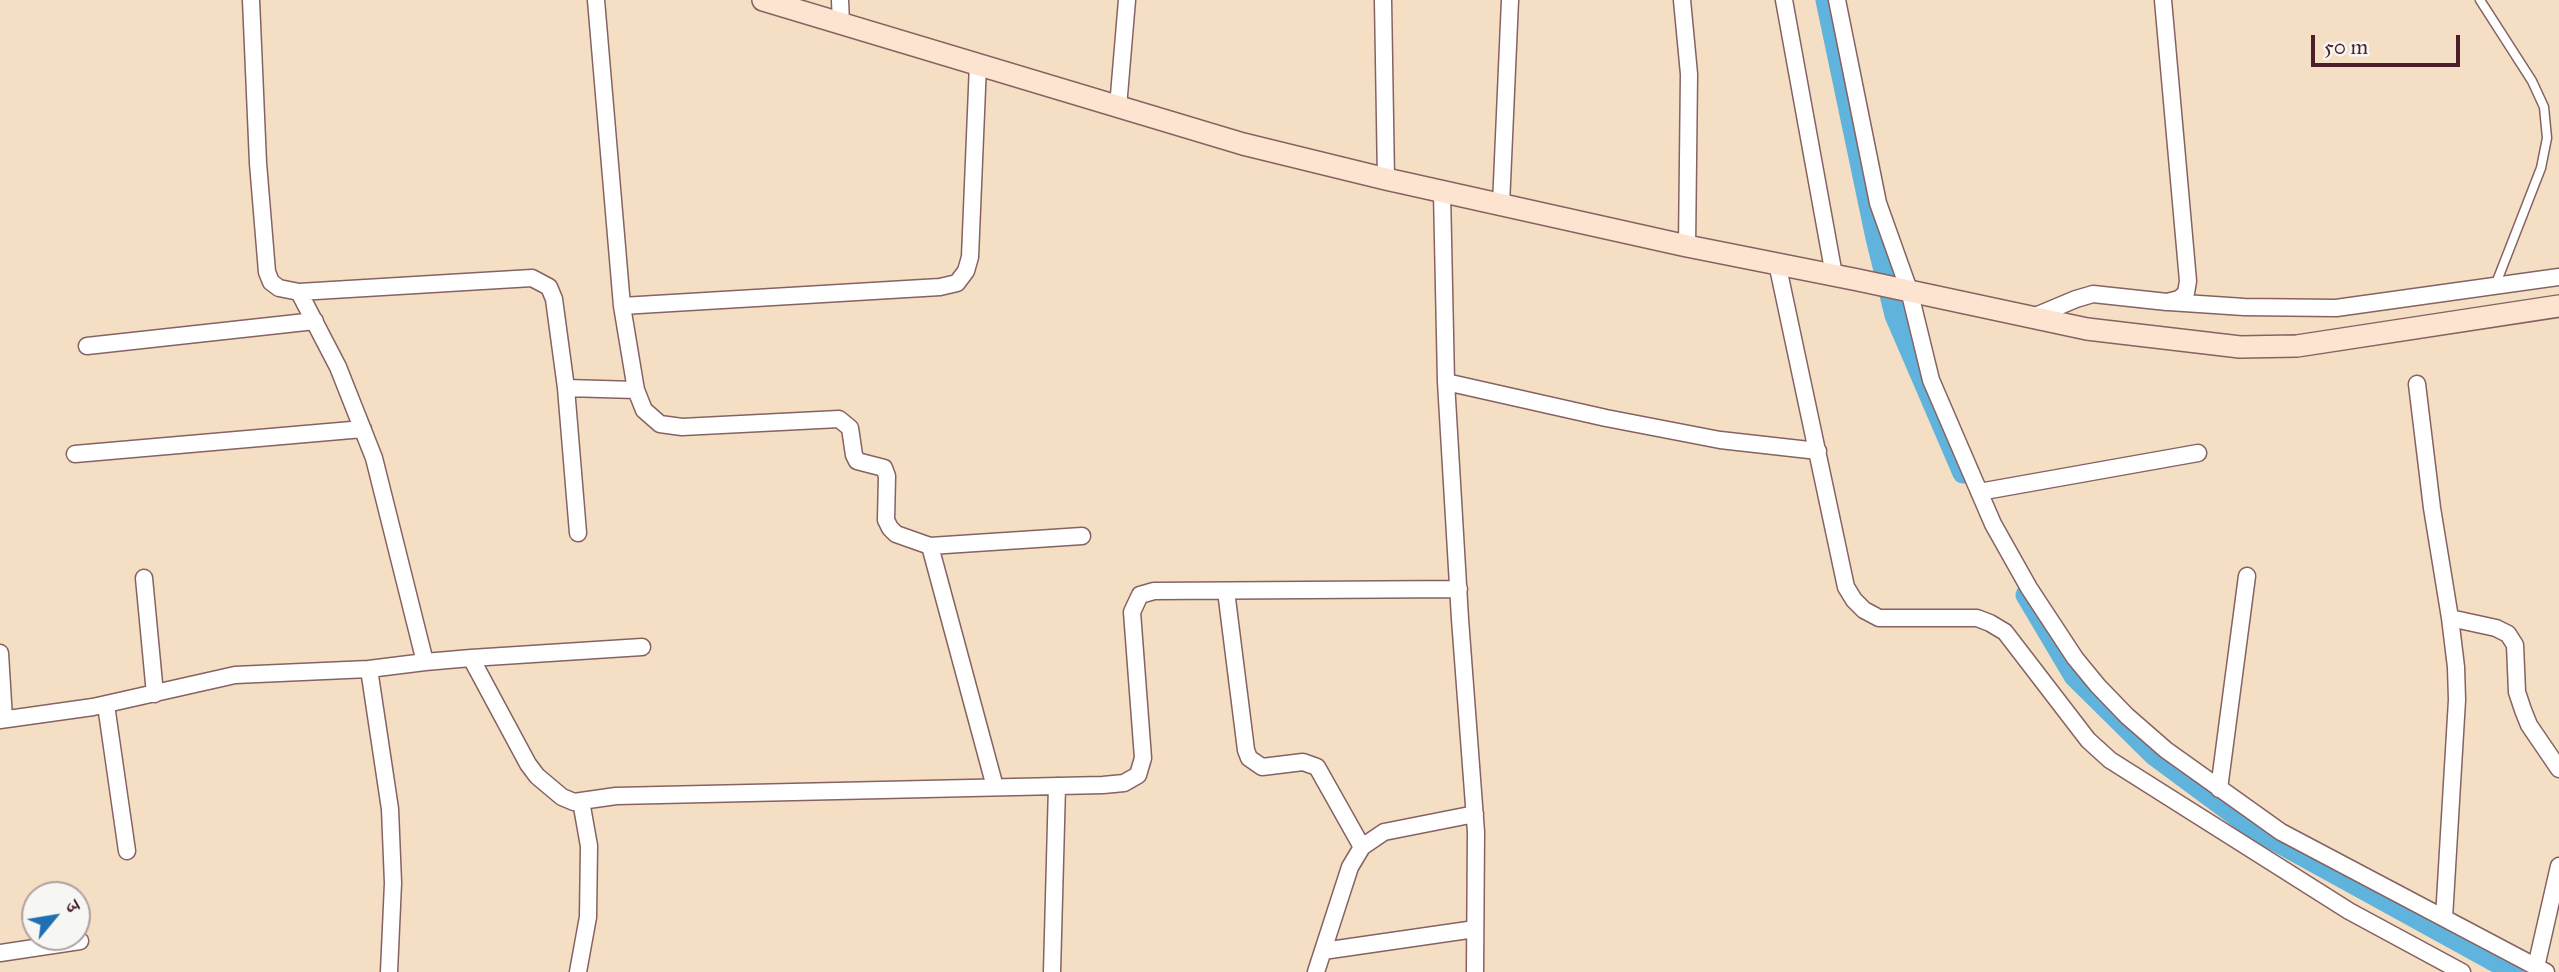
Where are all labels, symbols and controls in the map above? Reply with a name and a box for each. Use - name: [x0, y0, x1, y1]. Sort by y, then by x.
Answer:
- scale bar: [2314, 21, 2463, 65]
- text: 50 m: [2324, 34, 2368, 60]
- north arrow: [21, 881, 91, 951]
- text: उ: [61, 896, 85, 916]

